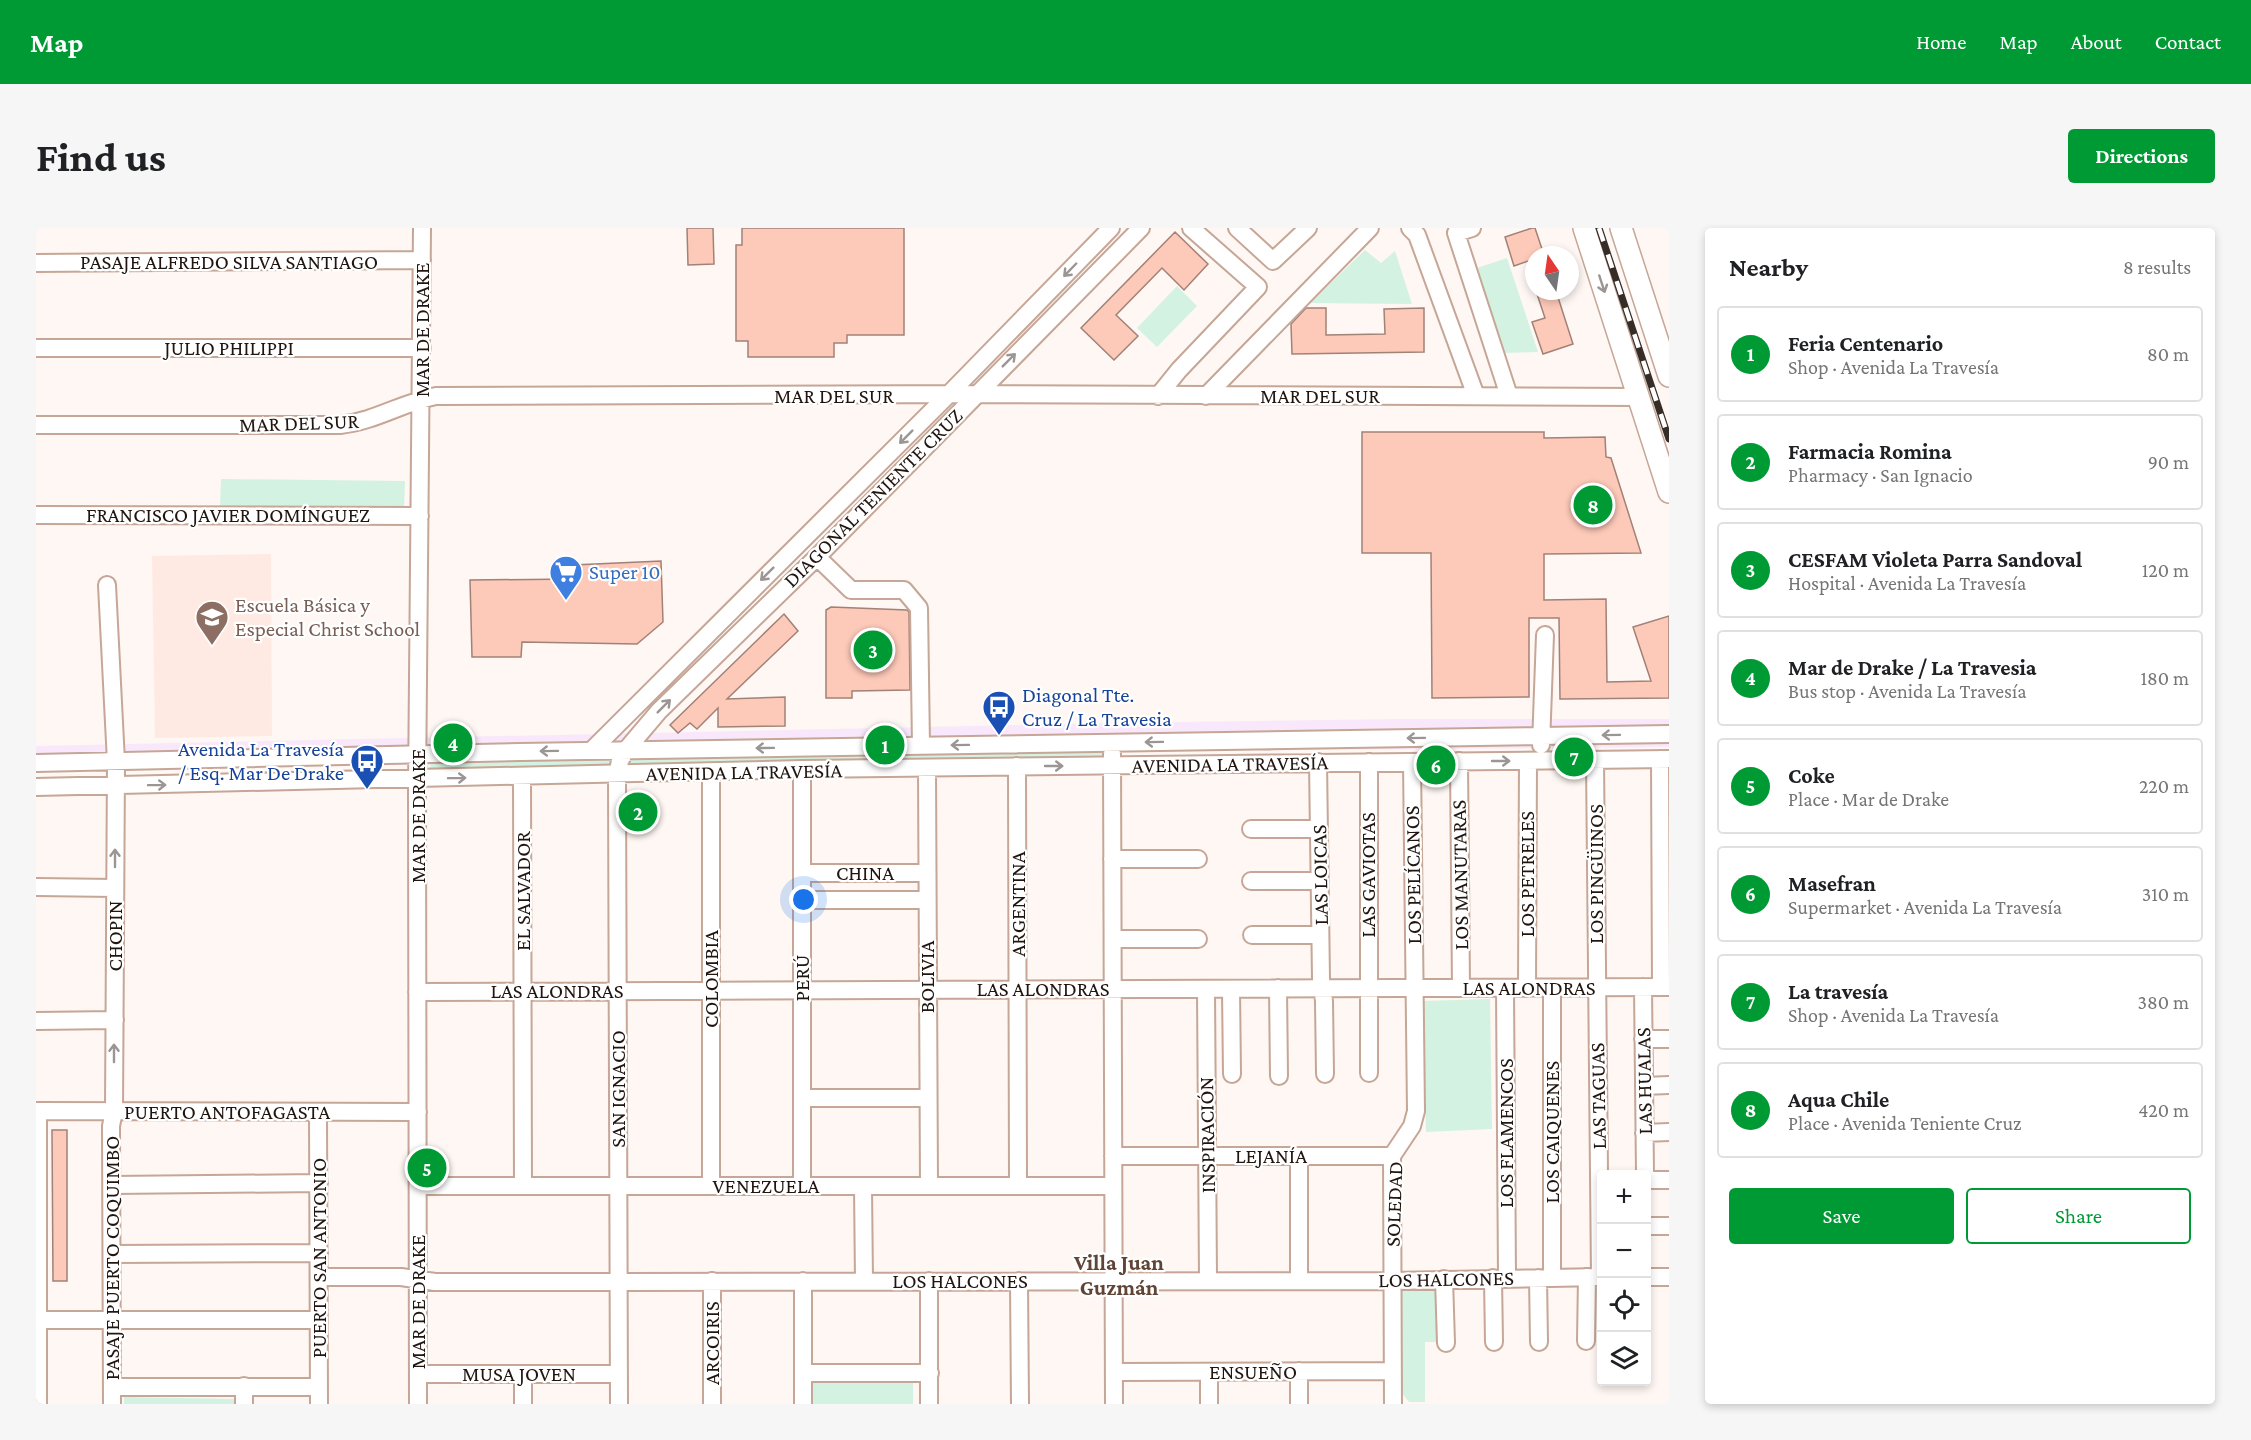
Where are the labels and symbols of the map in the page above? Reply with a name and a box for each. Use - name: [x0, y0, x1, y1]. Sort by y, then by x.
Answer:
- north arrow: [1525, 246, 1579, 300]
- street label: PASAJE ALFREDO SILVA SANTIAGO: [80, 250, 378, 274]
- one-way arrow: [1062, 262, 1077, 277]
- street label: MAR DE DRAKE: [410, 263, 434, 397]
- one-way arrow: [1597, 274, 1608, 293]
- street label: JULIO PHILIPPI: [162, 336, 294, 360]
- one-way arrow: [1002, 353, 1017, 368]
- street label: MAR DEL SUR: [774, 384, 894, 408]
- street label: MAR DEL SUR: [1260, 384, 1380, 408]
- street label: DIAGONAL TENIENTE CRUZ: [779, 404, 967, 592]
- street label: MAR DEL SUR: [239, 409, 360, 437]
- one-way arrow: [898, 429, 913, 444]
- pin: 8: [1574, 482, 1612, 528]
- street label: FRANCISCO JAVIER DOMÍNGUEZ: [86, 503, 370, 527]
- supermarket icon: Super 10: [548, 554, 584, 601]
- place label: Super 10: [589, 560, 660, 584]
- one-way arrow: [759, 566, 774, 581]
- place label: Escuela Básica y Especial Christ School: [235, 593, 420, 641]
- school or university icon: Escuela Básica y Especial Christ School: [194, 599, 230, 646]
- pin: 3: [854, 628, 892, 672]
- place label: Diagonal Tte. Cruz / La Travesia: [1022, 683, 1172, 731]
- bus stop icon: Diagonal Tte. Cruz / La Travesia: [981, 689, 1017, 736]
- one-way arrow: [656, 699, 671, 713]
- pin: 4: [434, 720, 472, 766]
- pin: 1: [866, 722, 904, 768]
- one-way arrow: [1601, 729, 1621, 741]
- one-way arrow: [1406, 732, 1426, 744]
- pin: 7: [1554, 734, 1594, 780]
- one-way arrow: [1145, 736, 1165, 748]
- place label: Avenida La Travesía / Esq. Mar De Drake: [178, 737, 344, 785]
- one-way arrow: [950, 739, 970, 751]
- one-way arrow: [755, 742, 775, 754]
- pin: 6: [1416, 742, 1456, 788]
- bus stop icon: Avenida La Travesía / Esq. Mar De Drake: [349, 743, 385, 790]
- one-way arrow: [539, 746, 559, 757]
- street label: MAR DE DRAKE: [406, 749, 430, 883]
- street label: AVENIDA LA TRAVESÍA: [1131, 750, 1329, 778]
- one-way arrow: [1490, 755, 1510, 767]
- street label: AVENIDA LA TRAVESÍA: [645, 758, 843, 786]
- one-way arrow: [1043, 760, 1063, 772]
- one-way arrow: [447, 772, 467, 784]
- one-way arrow: [147, 779, 167, 791]
- pin: 2: [618, 790, 658, 834]
- street label: LOS MANUTARAS: [1447, 799, 1473, 950]
- street label: LOS PINGÜINOS: [1584, 804, 1608, 944]
- street label: LOS PELÍCANOS: [1400, 805, 1426, 945]
- street label: LOS PETRELES: [1515, 811, 1539, 937]
- street label: LAS GAVIOTAS: [1356, 812, 1380, 938]
- street label: LAS LOICAS: [1307, 824, 1333, 926]
- street label: EL SALVADOR: [511, 831, 535, 951]
- one-way arrow: [109, 848, 121, 868]
- street label: ARGENTINA: [1006, 851, 1030, 957]
- street label: CHINA: [836, 861, 894, 885]
- your location: [789, 885, 818, 914]
- street label: CHOPIN: [103, 901, 127, 971]
- street label: COLOMBIA: [699, 930, 723, 1028]
- street label: BOLIVIA: [915, 941, 939, 1013]
- street label: PERÚ: [790, 955, 814, 1001]
- street label: LAS ALONDRAS: [1463, 976, 1596, 1000]
- street label: LAS ALONDRAS: [977, 977, 1110, 1001]
- street label: LAS ALONDRAS: [491, 979, 624, 1003]
- street label: LAS HUALAS: [1631, 1027, 1657, 1135]
- street label: SAN IGNACIO: [606, 1030, 630, 1148]
- street label: LAS TAGUAS: [1585, 1042, 1611, 1150]
- one-way arrow: [108, 1043, 120, 1063]
- street label: LOS FLAMENCOS: [1494, 1058, 1518, 1208]
- street label: LOS CAIQUENES: [1540, 1060, 1564, 1203]
- street label: INSPIRACIÓN: [1194, 1077, 1220, 1193]
- street label: PUERTO ANTOFAGASTA: [124, 1100, 330, 1124]
- street label: PASAJE PUERTO COQUIMBO: [100, 1136, 124, 1380]
- street label: LEJANÍA: [1235, 1144, 1307, 1168]
- pin: 5: [408, 1146, 446, 1190]
- street label: PUERTO SAN ANTONIO: [307, 1158, 331, 1358]
- street label: SOLEDAD: [1381, 1161, 1407, 1247]
- street label: VENEZUELA: [713, 1174, 819, 1198]
- street label: MAR DE DRAKE: [406, 1235, 430, 1369]
- district label: Villa Juan Guzmán: [1073, 1250, 1164, 1300]
- street label: LOS HALCONES: [1378, 1266, 1514, 1292]
- street label: LOS HALCONES: [892, 1269, 1028, 1293]
- street label: ARCOIRIS: [700, 1301, 724, 1385]
- street label: ENSUEÑO: [1209, 1360, 1297, 1384]
- street label: MUSA JOVEN: [462, 1362, 576, 1386]

